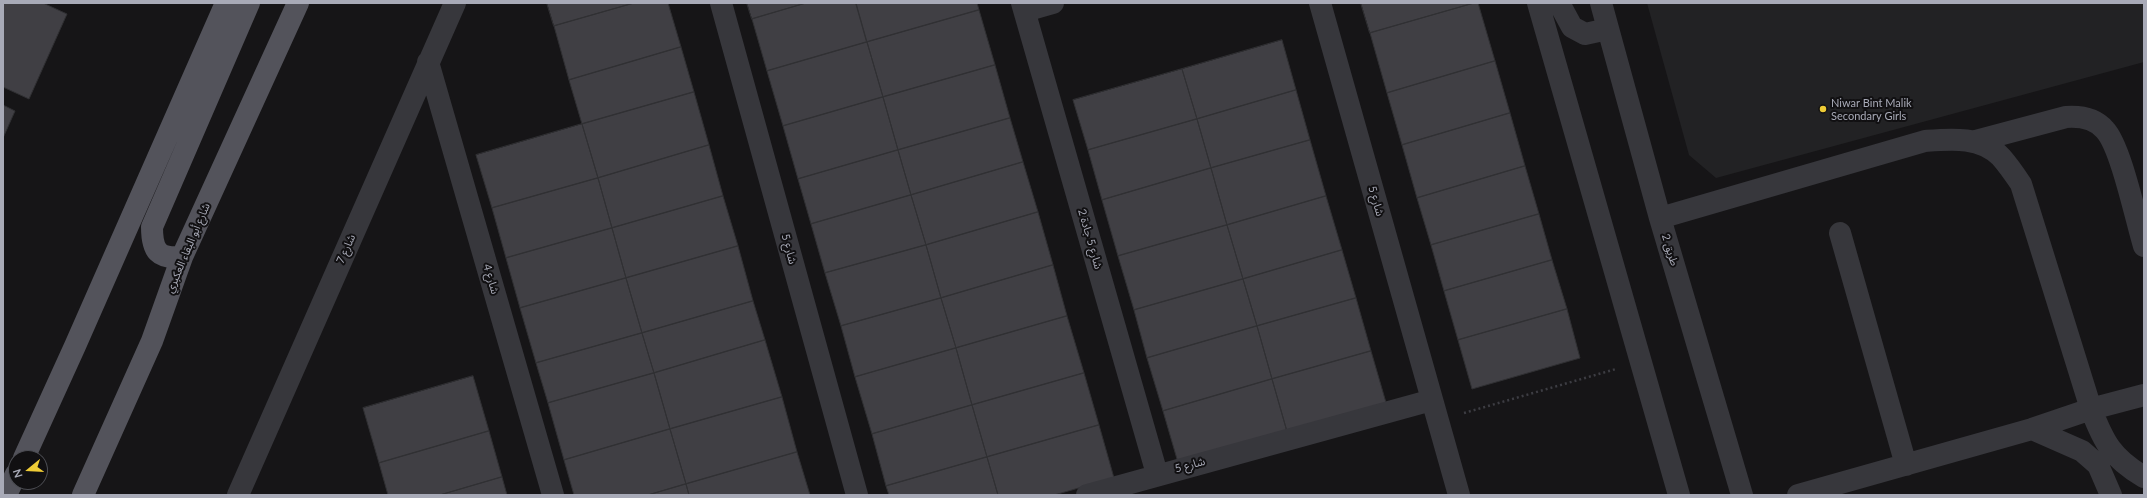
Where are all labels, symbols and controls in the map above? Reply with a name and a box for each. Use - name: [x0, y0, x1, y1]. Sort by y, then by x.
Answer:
- place label: Niwar Bint Malik Secondary Girls: [1831, 96, 1912, 122]
- marker: Niwar Bint Malik Secondary Girls: [1818, 104, 1828, 114]
- street label: شارع 5: [1365, 184, 1387, 218]
- street label: شارع أبو البقاء العكبري: [163, 201, 213, 295]
- street label: شارع 5 جادة 2: [1075, 207, 1105, 271]
- street label: شارع 7: [334, 232, 358, 266]
- street label: شارع 5: [779, 232, 799, 266]
- street label: طريق 2: [1659, 232, 1681, 268]
- street label: شارع 4: [480, 262, 502, 296]
- north arrow: [8, 450, 48, 490]
- street label: شارع 5: [1173, 455, 1207, 475]
- text: N: [10, 468, 25, 480]

